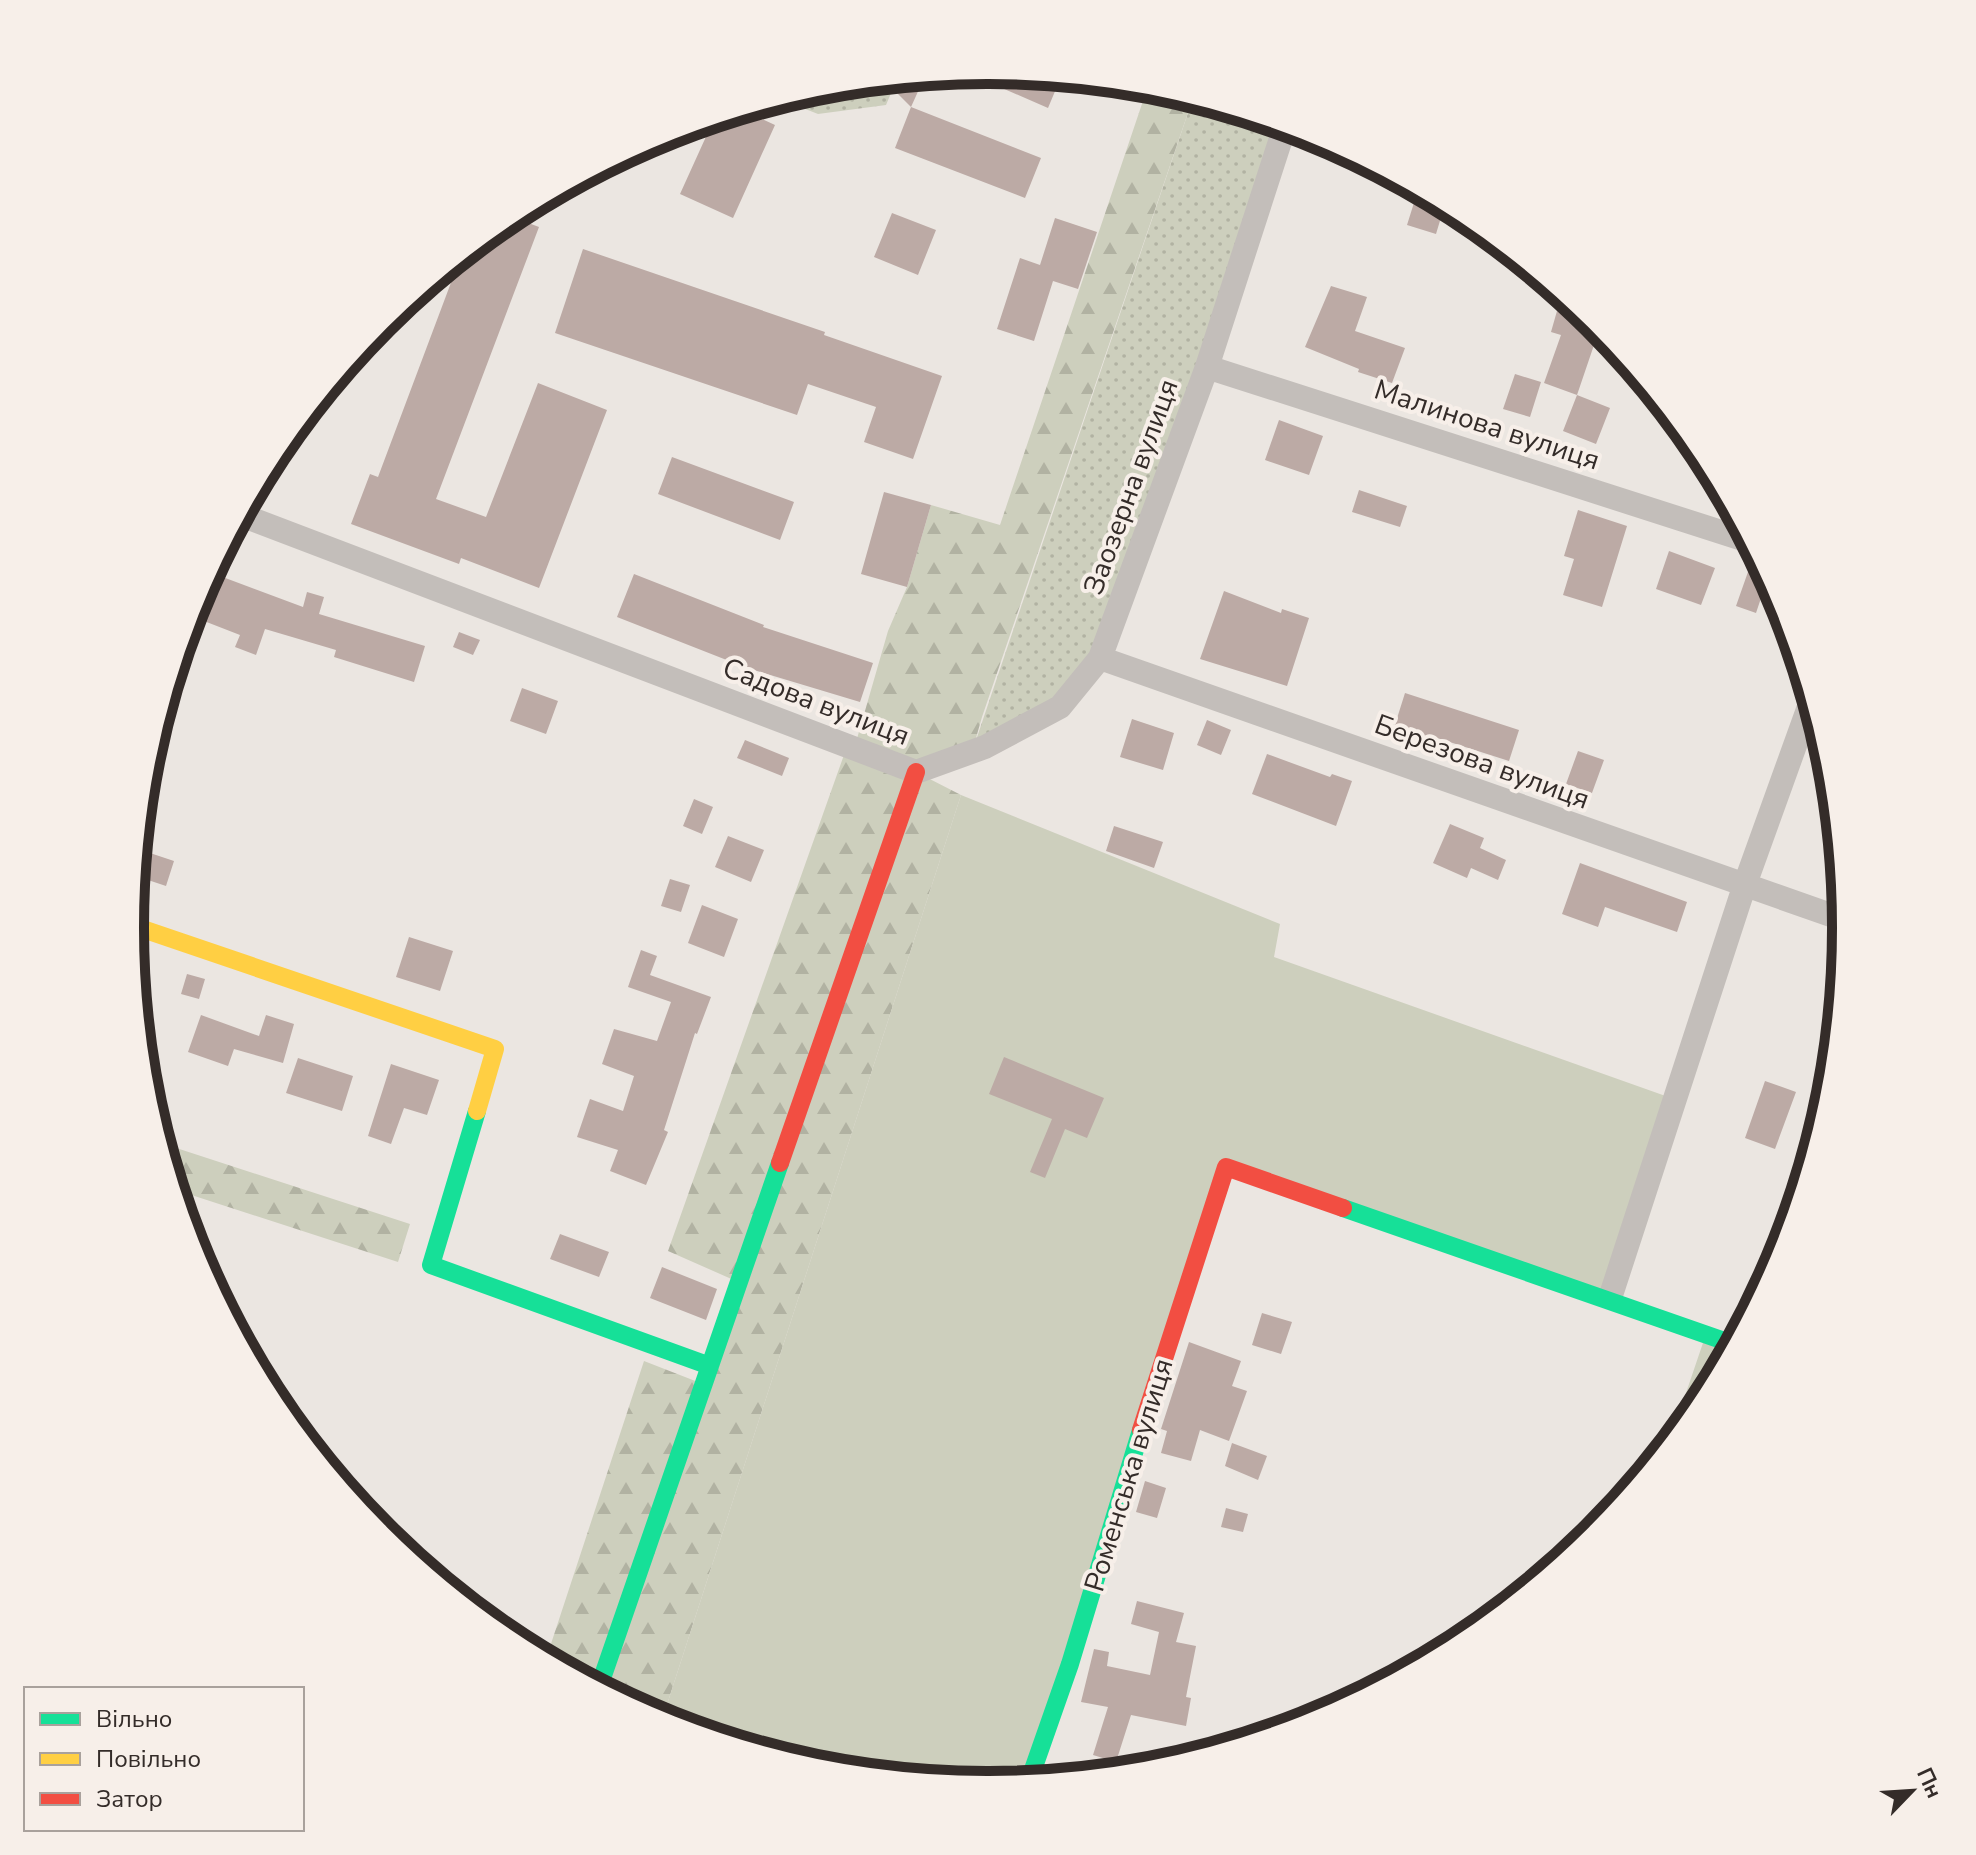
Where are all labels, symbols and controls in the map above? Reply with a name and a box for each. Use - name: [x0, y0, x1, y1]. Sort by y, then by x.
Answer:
- street label: Малинова вулиця: [1369, 371, 1605, 479]
- street label: Заозерна вулиця: [1074, 374, 1188, 600]
- street label: Садова вулиця: [717, 649, 915, 755]
- street label: Березова вулиця: [1369, 705, 1595, 819]
- street label: Роменська вулиця: [1075, 1354, 1183, 1596]
- legend: [24, 1687, 304, 1831]
- text: Вільно: [96, 1703, 172, 1735]
- text: Повільно: [96, 1743, 201, 1775]
- north arrow: [1872, 1751, 1952, 1831]
- text: Пн: [1909, 1763, 1949, 1803]
- text: Затор: [96, 1783, 163, 1815]

